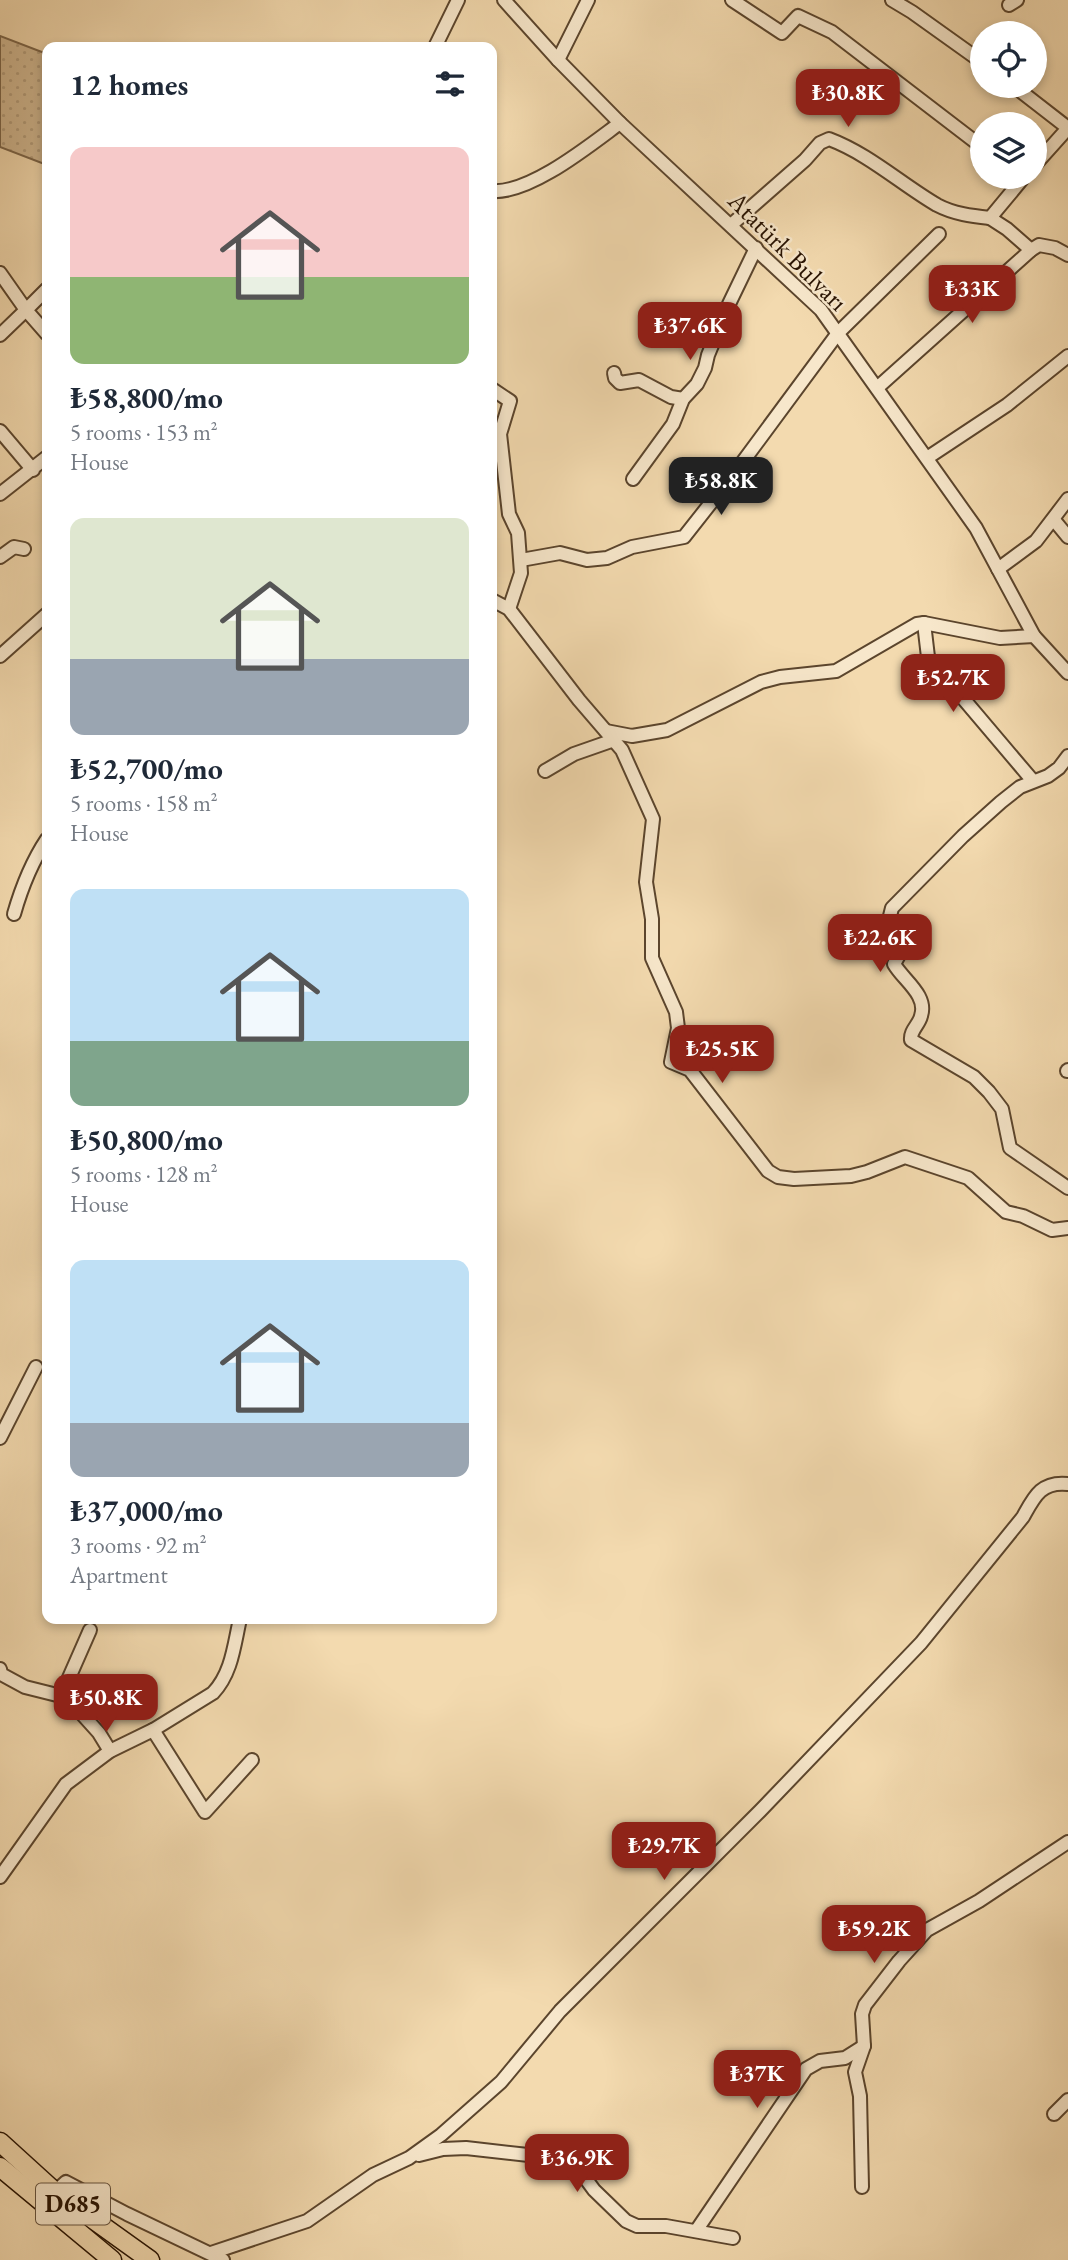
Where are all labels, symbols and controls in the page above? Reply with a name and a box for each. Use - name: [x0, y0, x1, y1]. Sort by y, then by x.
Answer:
- map controls: [970, 21, 1047, 189]
- button: locate: [970, 21, 1047, 98]
- text: 12 homes: [70, 65, 188, 104]
- icon: filters: [431, 65, 469, 103]
- pin: ₺30.8K: [791, 69, 905, 129]
- text: ₺30.8K: [812, 77, 884, 107]
- button: layers: [970, 112, 1047, 189]
- street label: Atatürk Bulvarı: [720, 183, 855, 318]
- icon: home: [207, 192, 333, 318]
- pin: ₺33K: [931, 266, 1013, 325]
- text: ₺33K: [945, 273, 999, 303]
- pin: ₺37.6K: [633, 302, 747, 362]
- text: ₺37.6K: [654, 310, 726, 340]
- text: ₺58,800/mo: [70, 378, 223, 417]
- text: 5 rooms · 153 m²: [70, 417, 218, 447]
- text: House: [70, 447, 129, 477]
- pin: ₺58.8K: [664, 458, 778, 517]
- text: ₺58.8K: [685, 465, 757, 495]
- icon: home: [207, 563, 333, 689]
- pin: ₺52.7K: [896, 654, 1010, 714]
- text: ₺52.7K: [917, 662, 989, 692]
- text: ₺52,700/mo: [70, 749, 223, 788]
- text: 5 rooms · 158 m²: [70, 788, 218, 818]
- text: House: [70, 818, 129, 848]
- pin: ₺22.6K: [823, 914, 937, 974]
- text: ₺22.6K: [844, 922, 916, 952]
- icon: home: [207, 934, 333, 1060]
- pin: ₺25.5K: [665, 1026, 779, 1085]
- text: ₺25.5K: [686, 1033, 758, 1063]
- text: ₺50,800/mo: [70, 1120, 223, 1159]
- text: 5 rooms · 128 m²: [70, 1159, 218, 1189]
- text: House: [70, 1189, 129, 1219]
- icon: home: [207, 1305, 333, 1431]
- text: ₺37,000/mo: [70, 1491, 223, 1530]
- text: 3 rooms · 92 m²: [70, 1530, 207, 1560]
- text: Apartment: [70, 1560, 168, 1590]
- pin: ₺50.8K: [49, 1674, 163, 1734]
- text: ₺50.8K: [70, 1682, 142, 1712]
- pin: ₺29.7K: [607, 1822, 721, 1882]
- text: ₺29.7K: [628, 1830, 700, 1860]
- pin: ₺59.2K: [817, 1906, 931, 1965]
- text: ₺59.2K: [838, 1913, 910, 1943]
- pin: ₺37K: [716, 2050, 798, 2110]
- text: ₺37K: [730, 2058, 784, 2088]
- pin: ₺36.9K: [520, 2134, 634, 2194]
- text: ₺36.9K: [541, 2142, 613, 2172]
- road number: D685: [36, 2183, 110, 2224]

